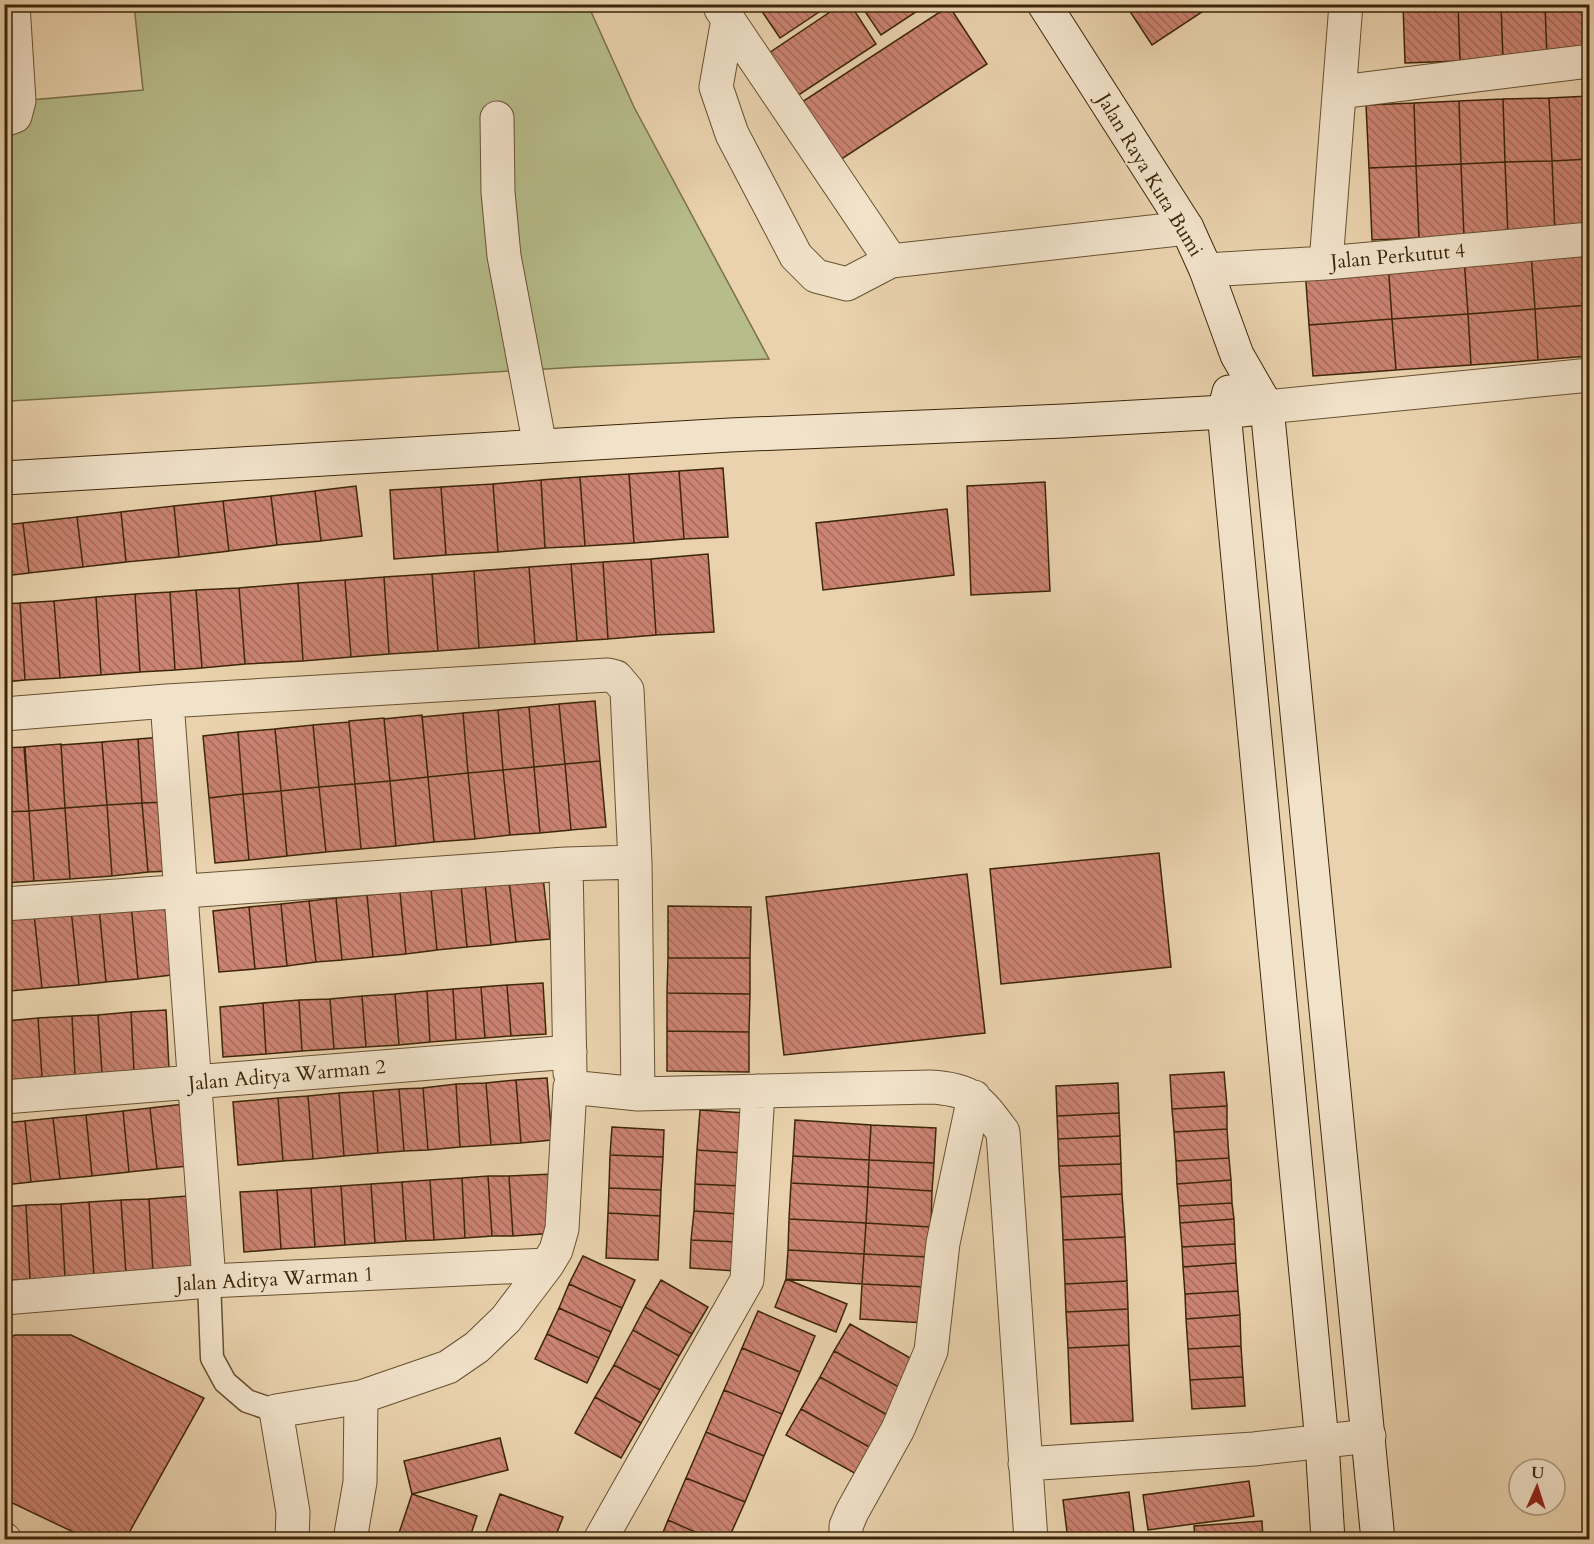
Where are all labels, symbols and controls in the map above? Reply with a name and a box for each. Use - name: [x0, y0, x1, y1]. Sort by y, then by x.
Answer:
- street label: Jalan Raya Kuta Bumi: [1089, 86, 1210, 262]
- street label: Jalan Perkutut 4: [1327, 237, 1466, 276]
- street label: Jalan Aditya Warman 2: [184, 1053, 387, 1097]
- street label: Jalan Aditya Warman 1: [173, 1260, 374, 1298]
- north arrow: [1507, 1457, 1567, 1517]
- text: U: [1531, 1462, 1545, 1484]

